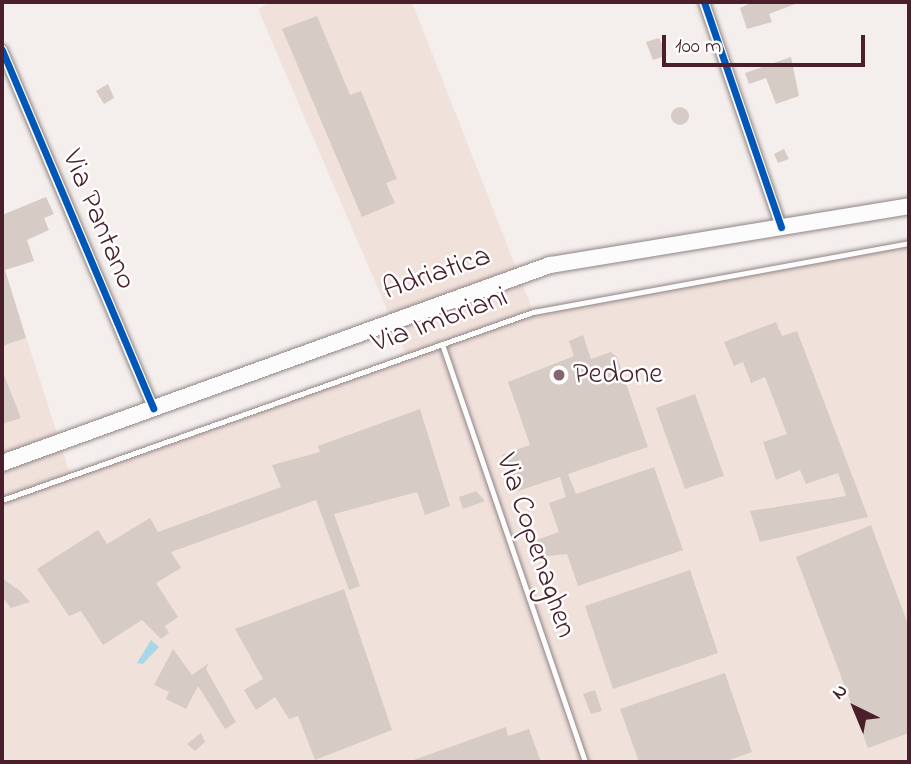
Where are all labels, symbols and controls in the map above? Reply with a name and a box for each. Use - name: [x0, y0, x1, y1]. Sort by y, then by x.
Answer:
- scale bar: [666, 21, 869, 65]
- text: 100 m: [675, 32, 721, 62]
- street label: Via Pantano: [53, 145, 143, 295]
- street label: Adriatica: [379, 239, 495, 309]
- street label: Via Imbriani: [367, 280, 513, 362]
- place label: Pedone: [573, 357, 663, 393]
- marker: Pedone: [551, 367, 567, 383]
- street label: Via Copenaghen: [487, 449, 583, 643]
- north arrow: [820, 673, 890, 743]
- text: N: [826, 678, 854, 707]

